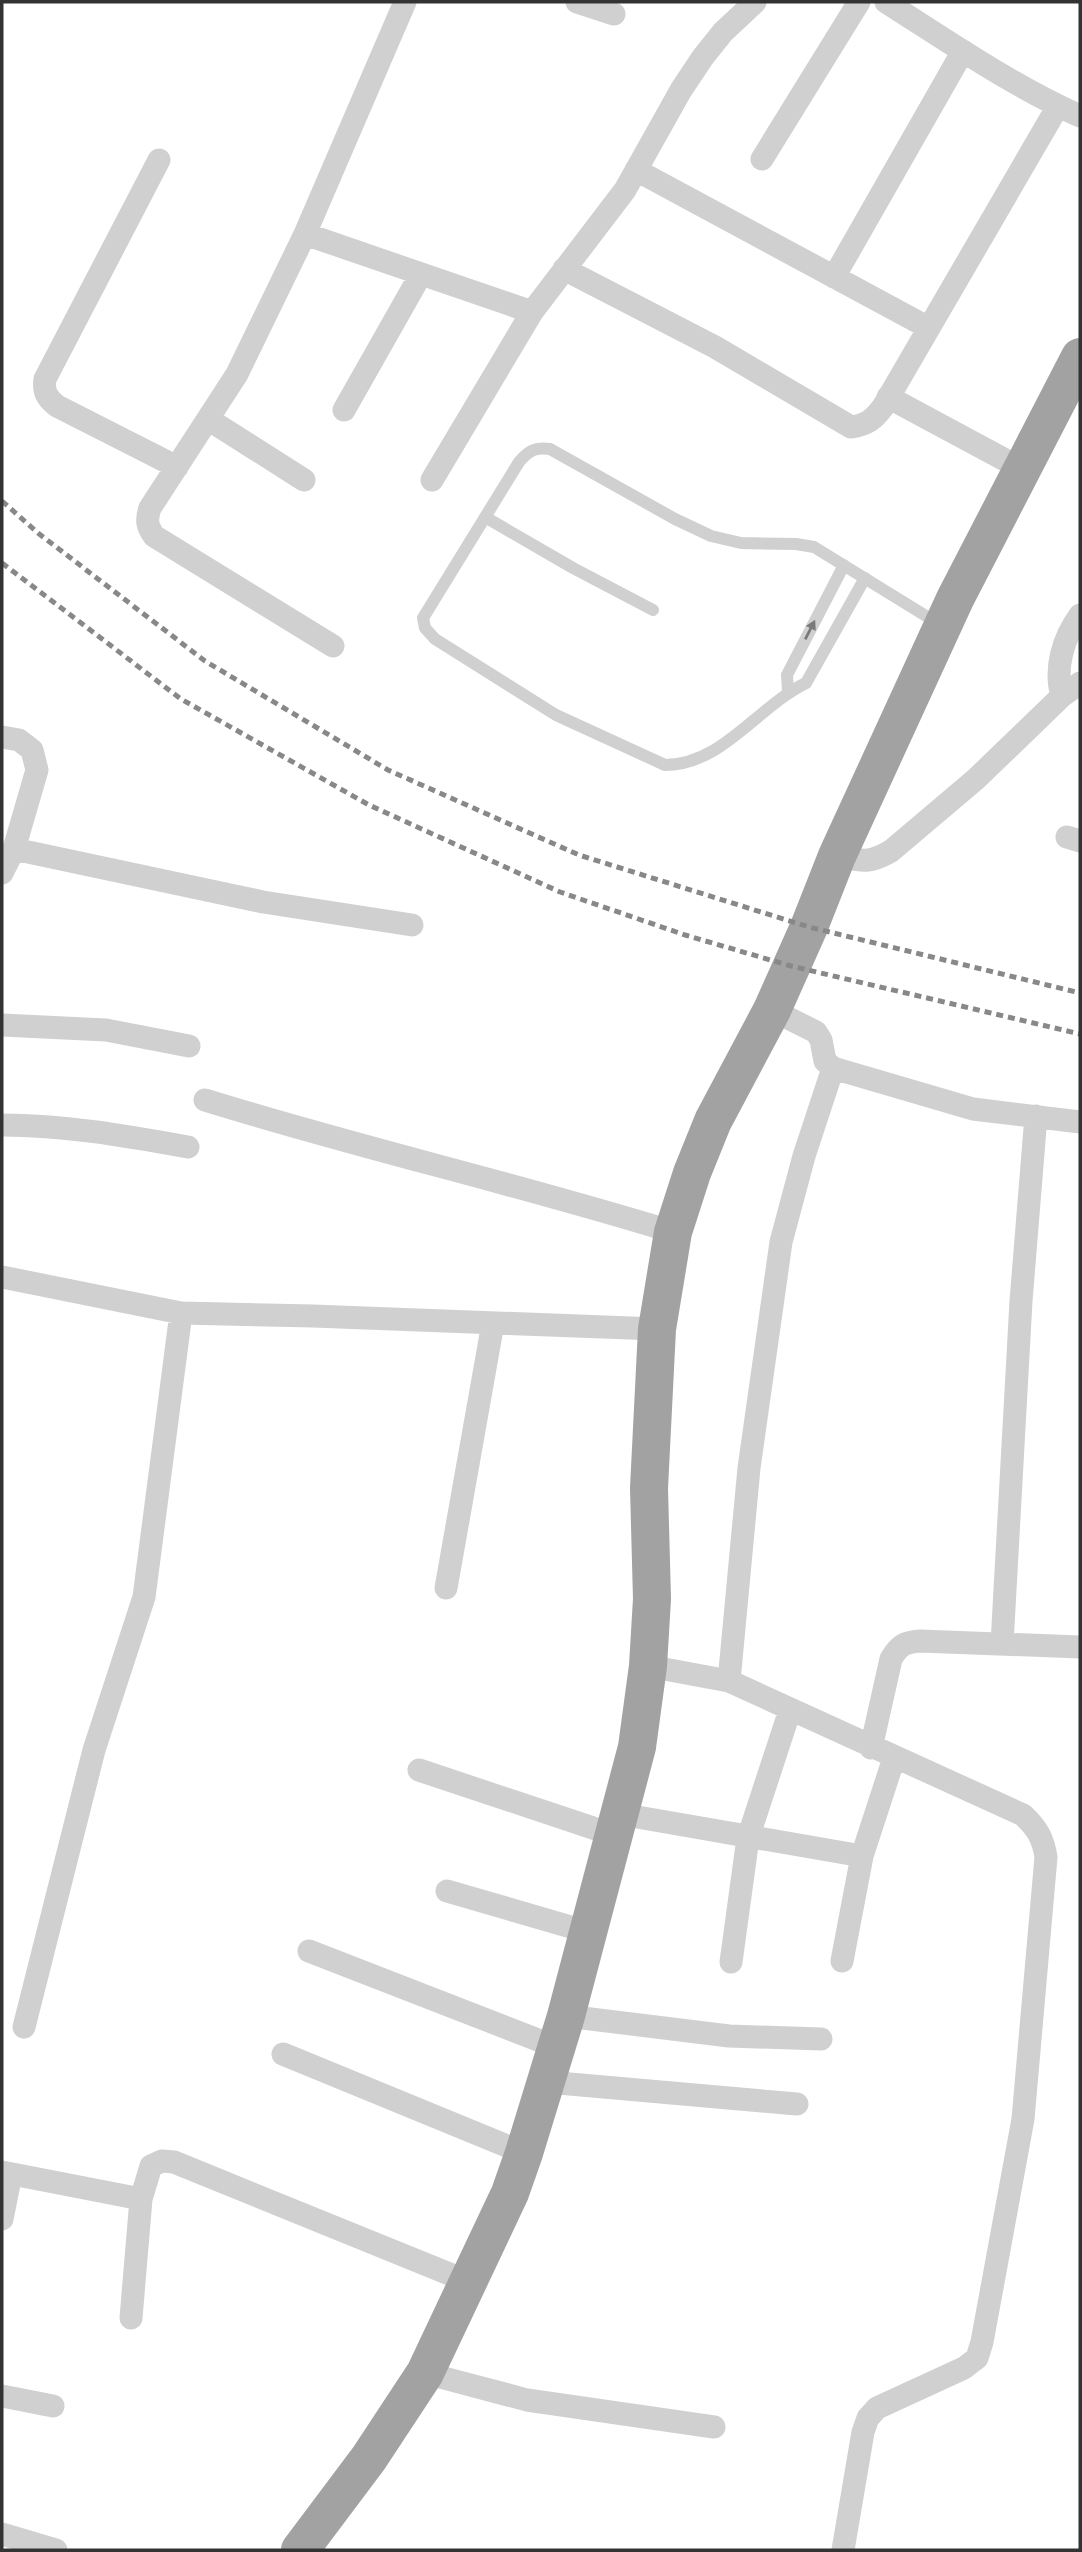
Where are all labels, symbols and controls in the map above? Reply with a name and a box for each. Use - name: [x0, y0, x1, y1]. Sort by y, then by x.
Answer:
- one-way arrow: [805, 620, 816, 640]

